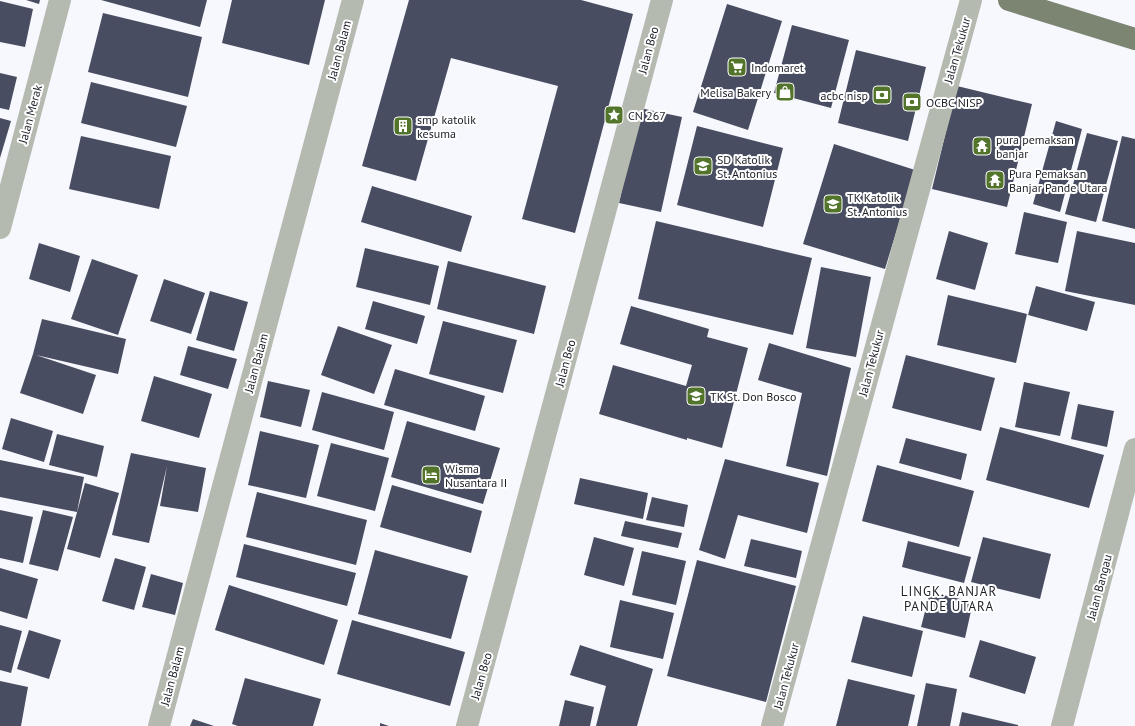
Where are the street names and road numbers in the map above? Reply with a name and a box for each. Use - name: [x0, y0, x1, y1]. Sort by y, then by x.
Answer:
- street label: Jalan Tekukur: [940, 15, 974, 86]
- street label: Jalan Balam: [324, 19, 354, 82]
- street label: Jalan Beo: [634, 25, 661, 76]
- street label: Jalan Merak: [15, 83, 45, 146]
- street label: Jalan Tekukur: [855, 328, 887, 399]
- street label: Jalan Balam: [241, 332, 271, 395]
- street label: Jalan Beo: [551, 338, 578, 389]
- street label: Jalan Bangau: [1083, 553, 1115, 622]
- street label: Jalan Tekukur: [770, 641, 802, 712]
- street label: Jalan Balam: [157, 645, 187, 708]
- street label: Jalan Beo: [467, 651, 495, 702]

